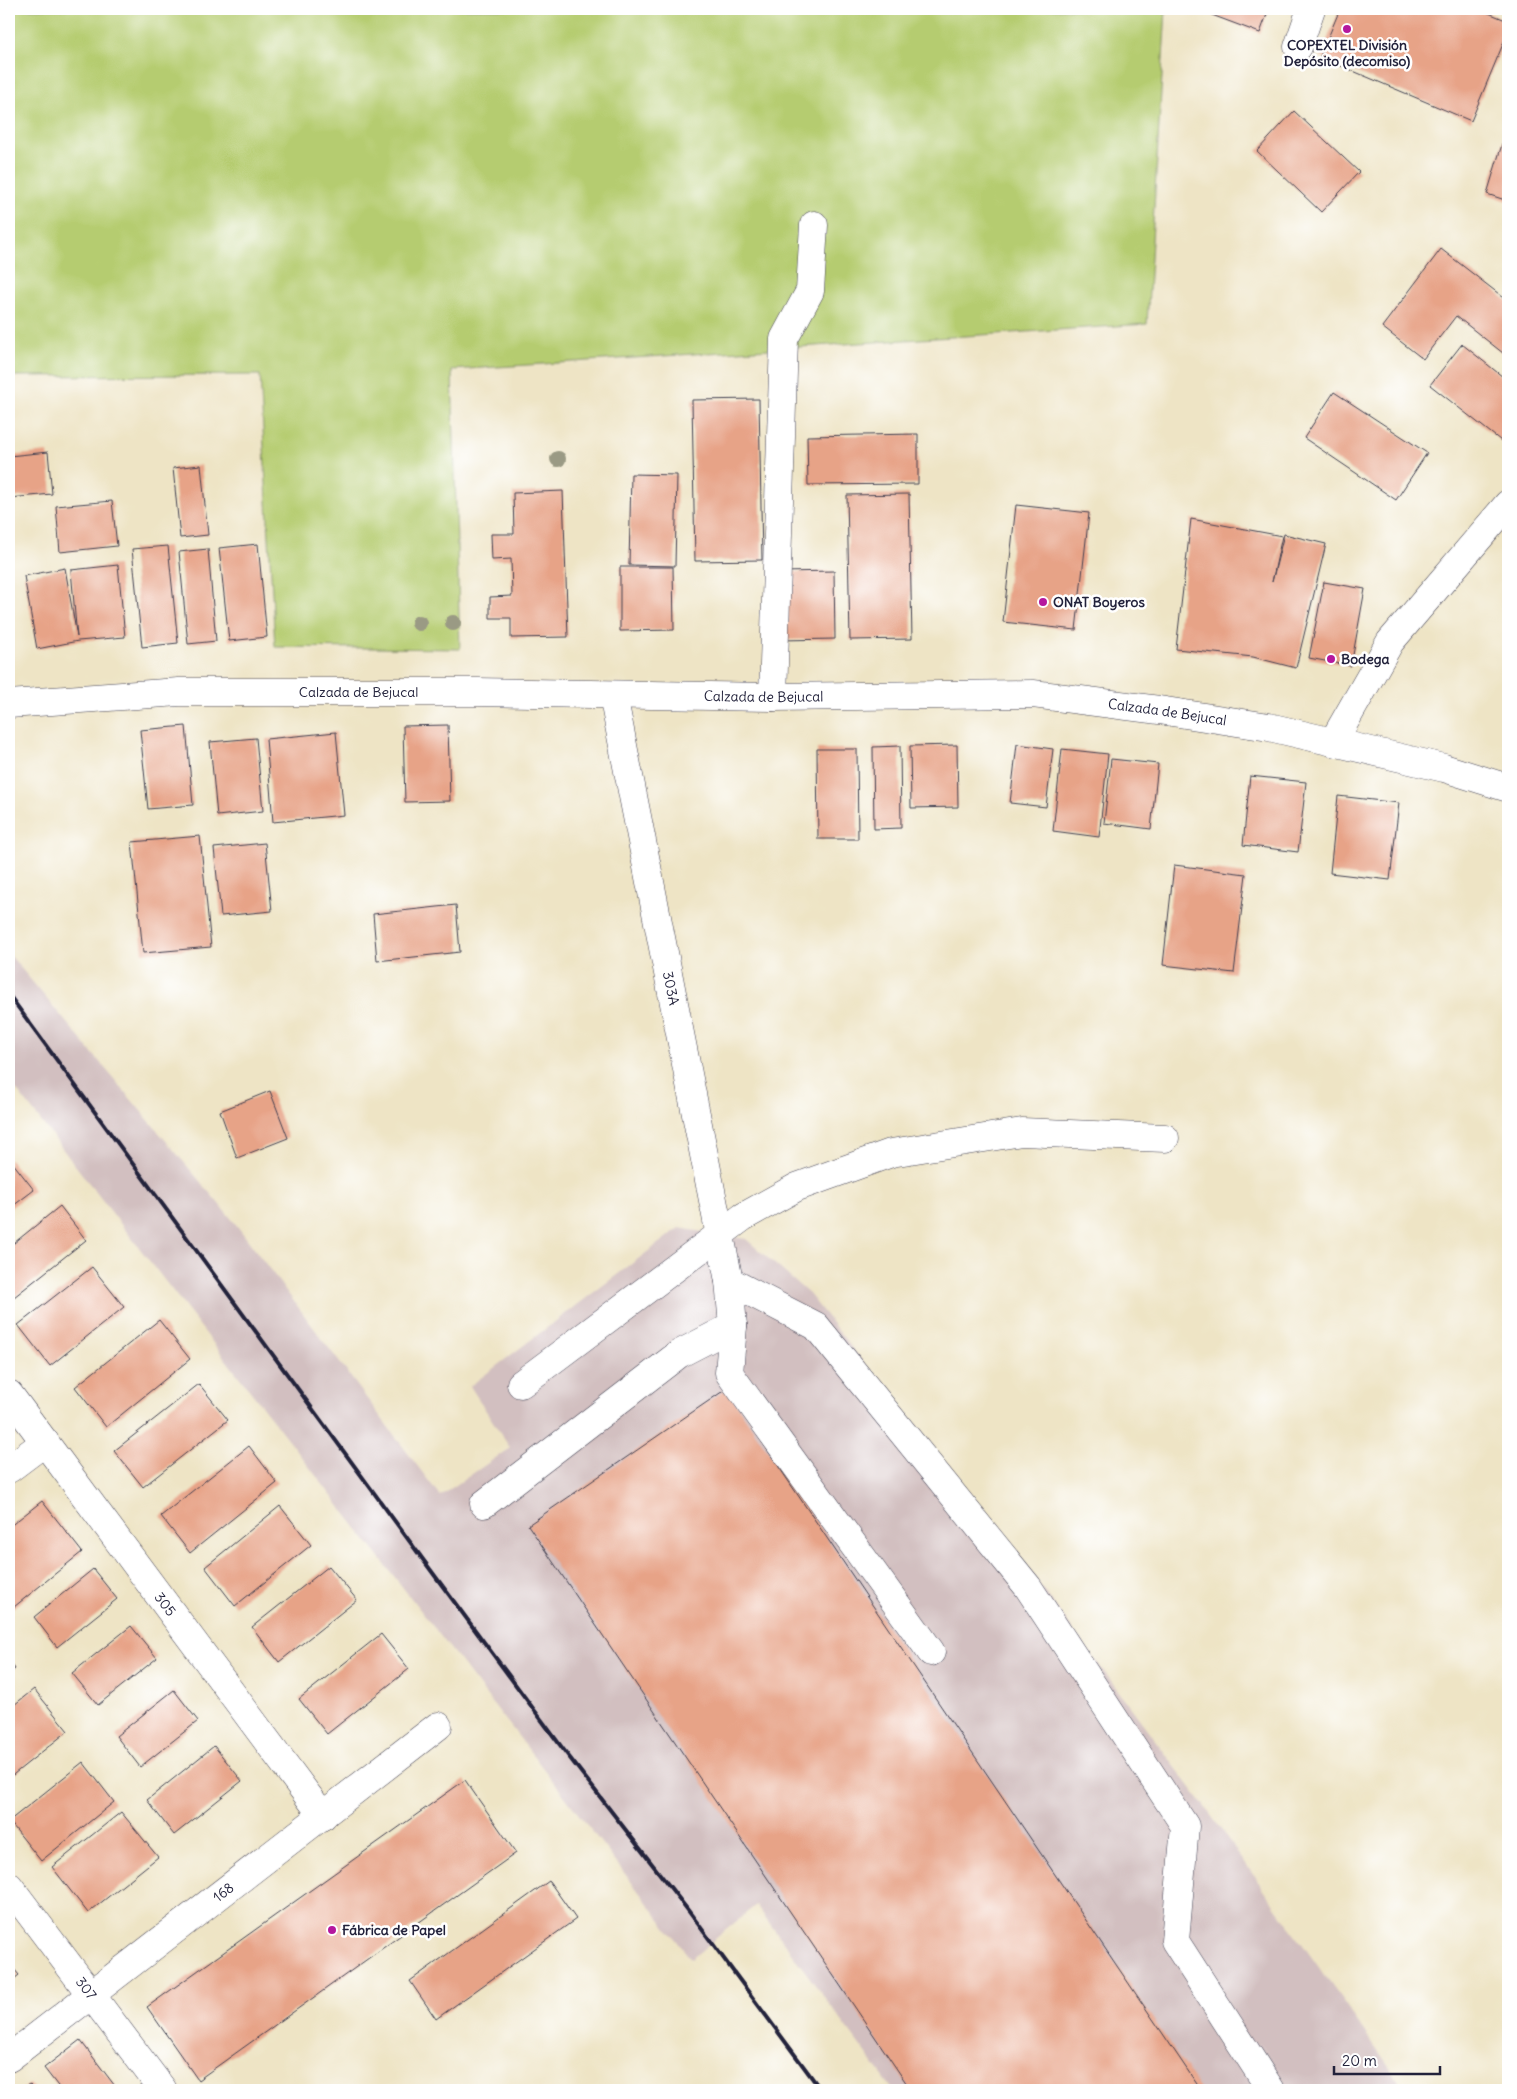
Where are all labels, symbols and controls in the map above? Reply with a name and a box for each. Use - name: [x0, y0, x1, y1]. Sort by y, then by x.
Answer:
- marker: COPEXTEL División Depósito (decomiso): [1341, 23, 1353, 35]
- place label: COPEXTEL División Depósito (decomiso): [1284, 36, 1410, 70]
- place label: ONAT Boyeros: [1053, 593, 1145, 611]
- marker: ONAT Boyeros: [1037, 596, 1049, 608]
- place label: Bodega: [1341, 650, 1390, 668]
- marker: Bodega: [1325, 653, 1337, 665]
- street label: Calzada de Bejucal: [299, 683, 418, 701]
- street label: Calzada de Bejucal: [704, 687, 823, 706]
- street label: Calzada de Bejucal: [1107, 695, 1228, 729]
- street label: 303A: [659, 970, 683, 1007]
- street label: 305: [151, 1589, 180, 1620]
- street label: 168: [209, 1878, 237, 1906]
- place label: Fábrica de Papel: [342, 1921, 446, 1939]
- marker: Fábrica de Papel: [326, 1924, 338, 1936]
- street label: 307: [72, 1973, 101, 2003]
- scale bar: [1334, 2044, 1441, 2076]
- text: 20 m: [1342, 2051, 1377, 2070]

